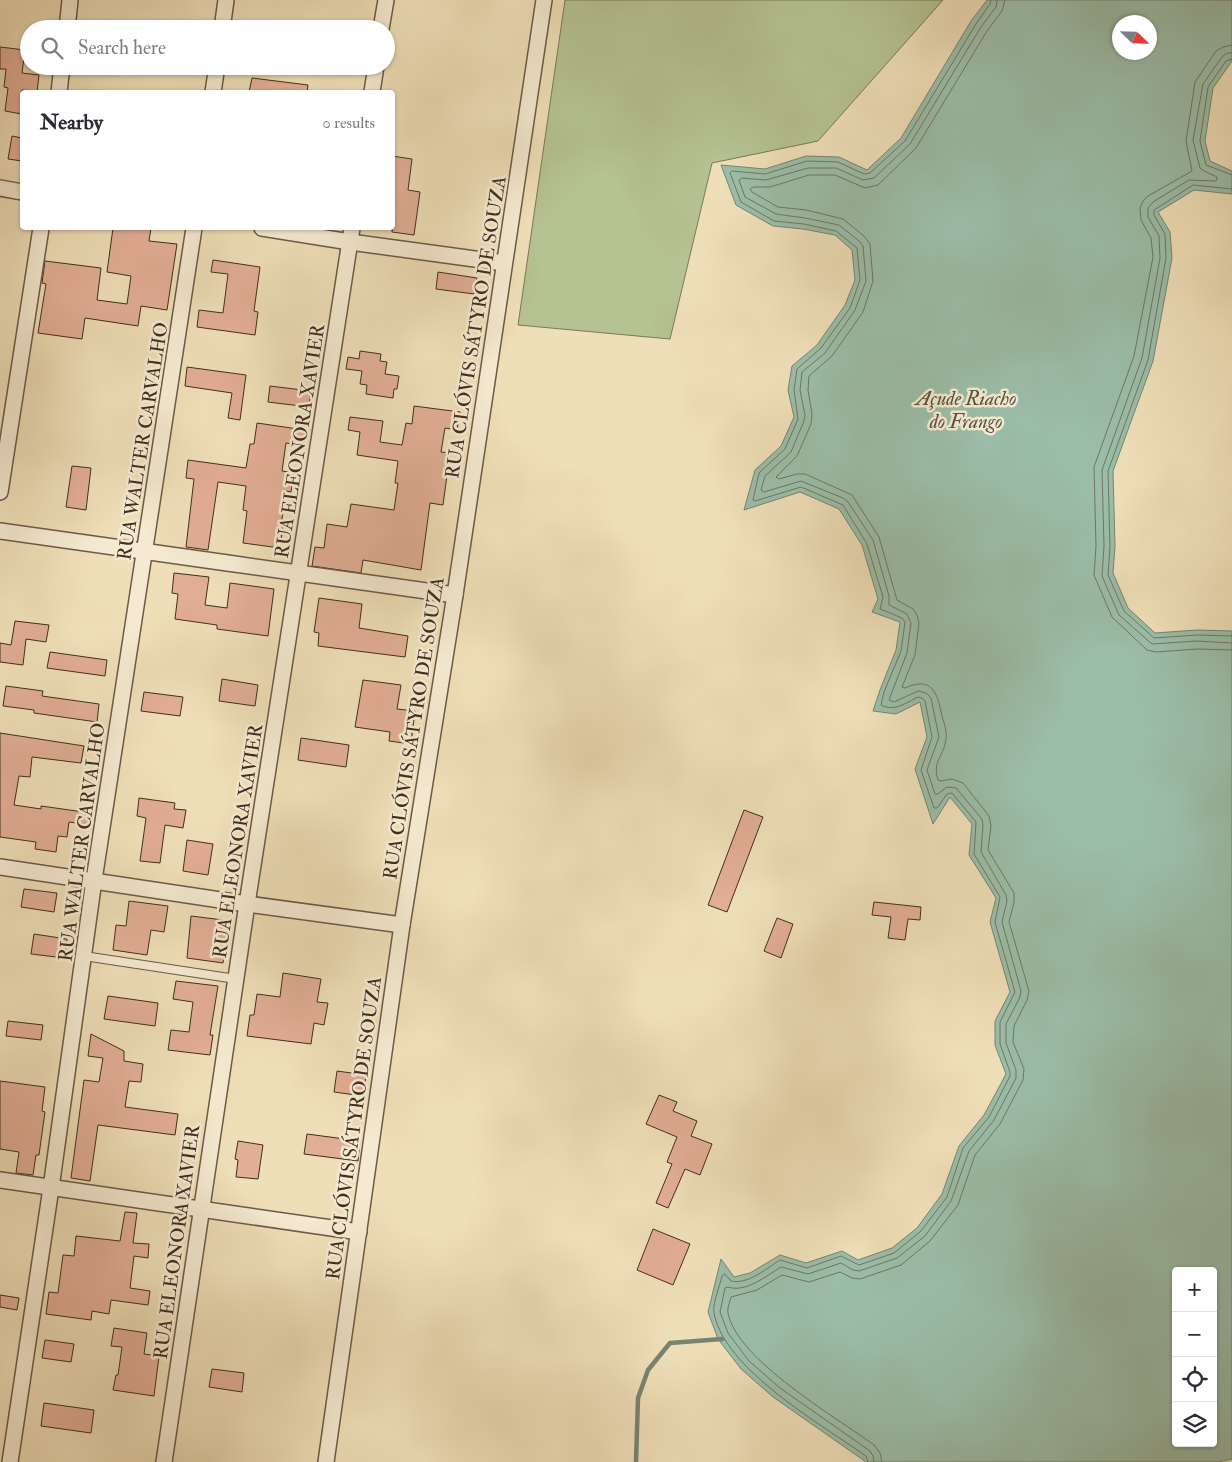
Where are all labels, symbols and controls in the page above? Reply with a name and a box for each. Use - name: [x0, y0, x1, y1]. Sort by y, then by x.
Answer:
- north arrow: [1112, 15, 1157, 60]
- search box: [20, 20, 395, 75]
- icon: search: [38, 34, 66, 62]
- text: Search here: [78, 36, 166, 60]
- text: Nearby: [40, 109, 103, 136]
- text: 0 results: [322, 113, 375, 133]
- street label: RUA CLÓVIS SÁTYRO DE SOUZA: [438, 174, 512, 480]
- street label: RUA WALTER CARVALHO: [112, 320, 174, 562]
- street label: RUA ELEONORA XAVIER: [270, 322, 330, 560]
- water label: Açude Riacho do Frango: [914, 386, 1016, 434]
- street label: RUA CLÓVIS SÁTYRO DE SOUZA: [376, 575, 450, 881]
- street label: RUA WALTER CARVALHO: [53, 721, 111, 963]
- street label: RUA ELEONORA XAVIER: [208, 722, 268, 960]
- street label: RUA CLÓVIS SÁTYRO DE SOUZA: [319, 975, 387, 1281]
- street label: RUA ELEONORA XAVIER: [149, 1123, 205, 1361]
- map controls: [1172, 1267, 1217, 1447]
- button: +: [1172, 1267, 1217, 1312]
- button: −: [1172, 1312, 1217, 1357]
- button: locate: [1172, 1357, 1217, 1402]
- button: layers: [1172, 1402, 1217, 1447]

